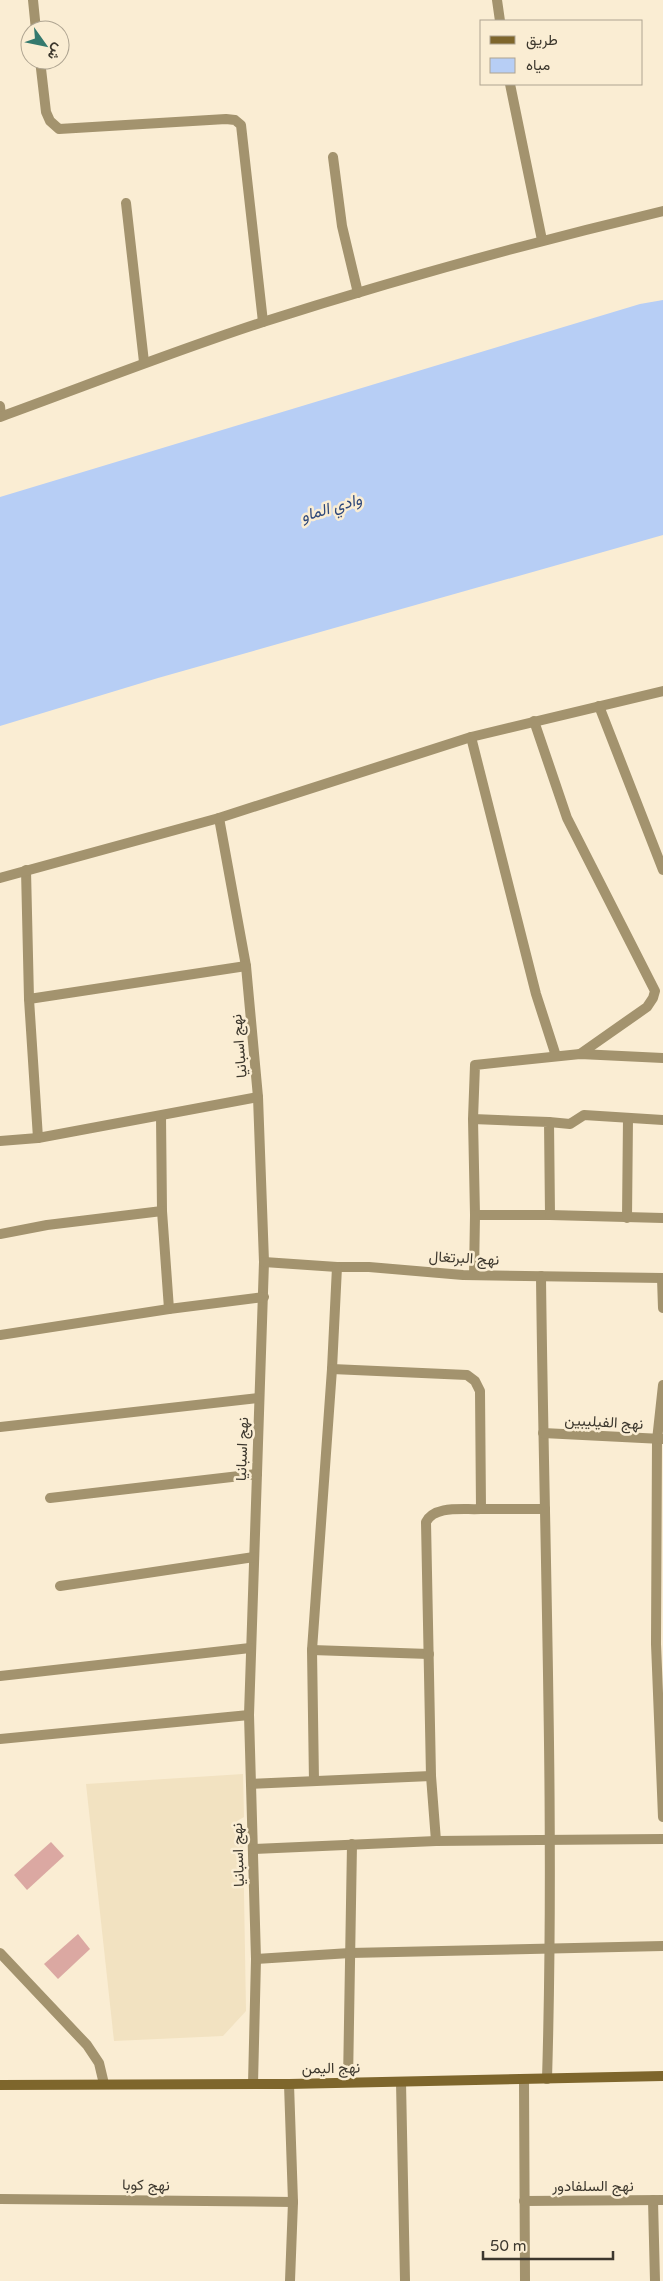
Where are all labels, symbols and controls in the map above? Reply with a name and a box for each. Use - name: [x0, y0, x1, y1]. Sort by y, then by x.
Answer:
- north arrow: [20, 20, 70, 70]
- legend: [480, 20, 643, 85]
- text: طريق: [526, 31, 558, 50]
- text: ش: [44, 40, 67, 64]
- text: مياه: [526, 56, 550, 74]
- water label: وادي الماو: [298, 489, 365, 530]
- street label: نهج اسبانيا: [227, 1013, 253, 1079]
- street label: نهج البرتغال: [428, 1247, 500, 1271]
- street label: نهج الفيليبين: [564, 1411, 644, 1435]
- street label: نهج اسبانيا: [232, 1417, 254, 1481]
- street label: نهج اسبانيا: [228, 1823, 250, 1887]
- street label: نهج اليمن: [302, 2058, 361, 2080]
- street label: نهج كوبا: [122, 2176, 170, 2196]
- street label: نهج السلفادور: [551, 2177, 634, 2197]
- scale bar: [483, 2228, 613, 2260]
- text: 50 m: [490, 2237, 527, 2255]

